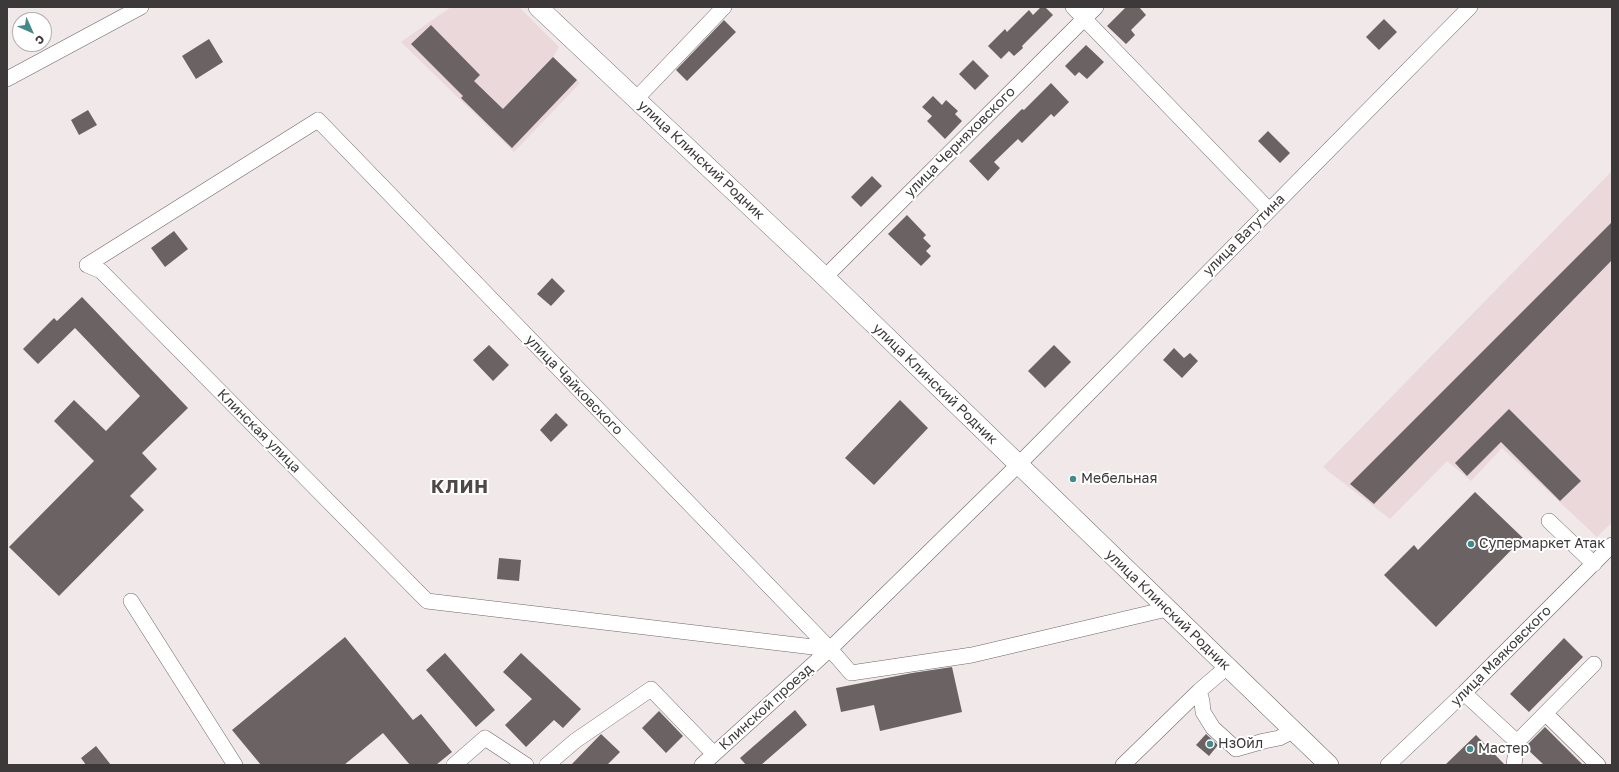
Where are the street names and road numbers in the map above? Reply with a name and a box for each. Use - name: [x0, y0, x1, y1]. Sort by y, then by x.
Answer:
- street label: улица Черняховского: [901, 83, 1019, 201]
- street label: улица Клинский Родник: [634, 97, 768, 223]
- street label: улица Ватутина: [1200, 191, 1288, 279]
- street label: улица Клинский Родник: [869, 320, 1001, 448]
- street label: улица Чайковского: [522, 331, 626, 439]
- street label: Клинская улица: [214, 386, 304, 476]
- street label: улица Клинский Родник: [1102, 546, 1234, 674]
- street label: улица Маяковского: [1447, 602, 1555, 710]
- street label: Клинской проезд: [716, 660, 816, 754]

